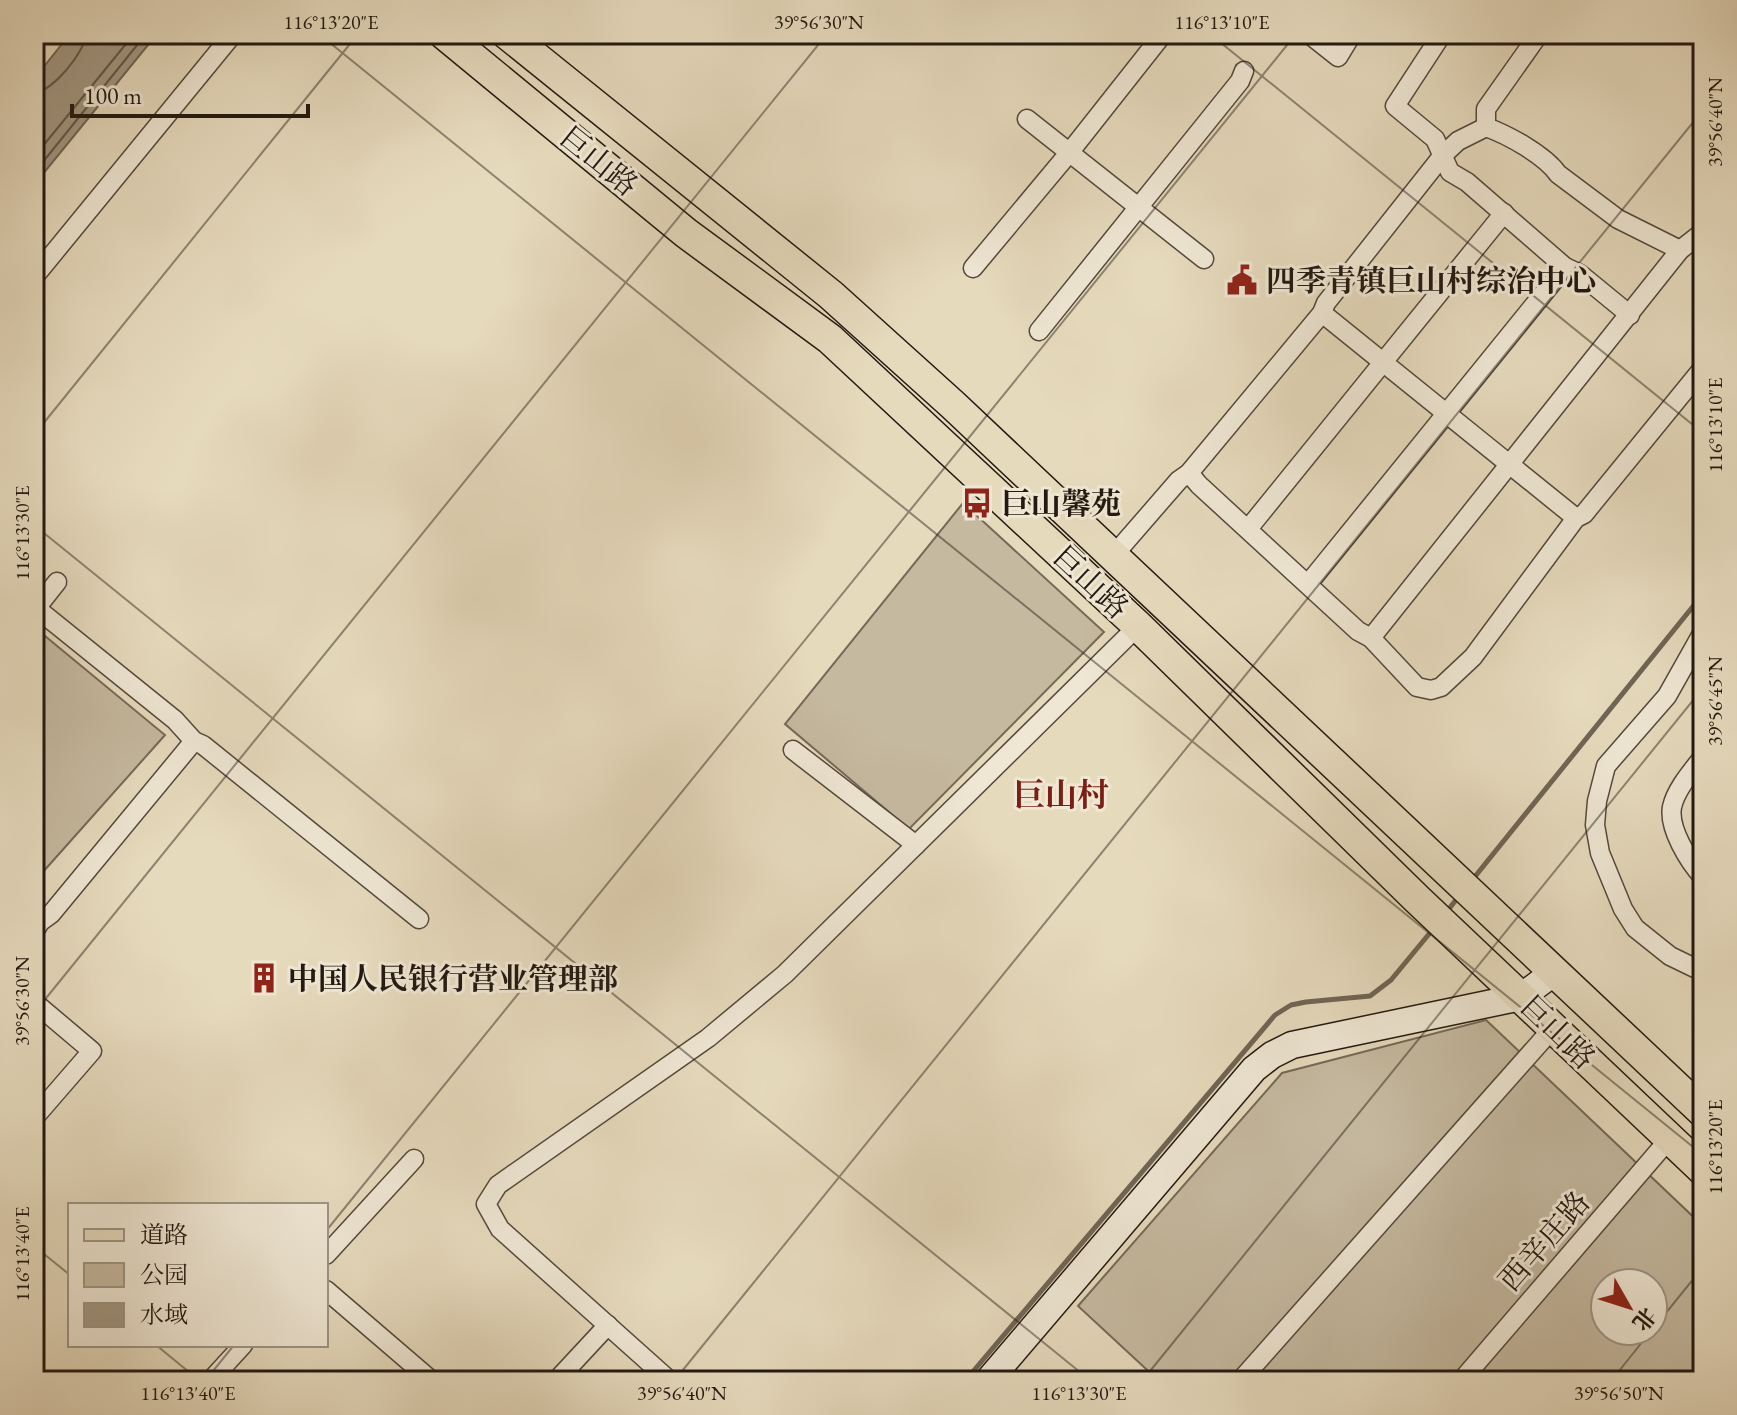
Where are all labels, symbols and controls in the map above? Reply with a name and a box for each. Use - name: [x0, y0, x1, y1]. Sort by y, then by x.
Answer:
- text: 116°13'20"E: [284, 9, 378, 35]
- text: 39°56'30"N: [774, 9, 864, 35]
- text: 116°13'10"E: [1175, 9, 1269, 35]
- scale bar: [72, 68, 308, 118]
- text: 39°56'40"N: [1702, 77, 1728, 167]
- text: 100 m: [84, 80, 142, 111]
- street label: 巨山路: [552, 118, 646, 204]
- place label: 四季青镇巨山村综治中心: [1266, 261, 1596, 300]
- public building icon: 四季青镇巨山村综治中心: [1225, 263, 1259, 297]
- text: 116°13'10"E: [1702, 378, 1728, 472]
- place label: 巨山馨苑: [1001, 484, 1121, 523]
- text: 116°13'30"E: [9, 486, 35, 580]
- bus stop icon: 巨山馨苑: [960, 486, 994, 520]
- street label: 巨山路: [1045, 537, 1137, 627]
- text: 39°56'45"N: [1702, 656, 1728, 746]
- district label: 巨山村: [1013, 774, 1109, 816]
- text: 39°56'30"N: [9, 956, 35, 1046]
- place label: 中国人民银行营业管理部: [288, 959, 618, 998]
- building icon: 中国人民银行营业管理部: [247, 961, 281, 995]
- street label: 巨山路: [1512, 987, 1604, 1077]
- text: 116°13'20"E: [1702, 1100, 1728, 1194]
- street label: 西辛庄路: [1490, 1183, 1598, 1299]
- legend: [68, 1203, 328, 1347]
- text: 116°13'40"E: [9, 1207, 35, 1301]
- text: 道路: [140, 1219, 188, 1250]
- text: 公园: [140, 1259, 188, 1290]
- north arrow: [1589, 1267, 1669, 1347]
- text: 水域: [140, 1299, 188, 1330]
- text: 北: [1626, 1302, 1662, 1337]
- text: 116°13'40"E: [141, 1380, 235, 1406]
- text: 39°56'40"N: [637, 1380, 727, 1406]
- text: 116°13'30"E: [1032, 1380, 1126, 1406]
- text: 39°56'50"N: [1574, 1380, 1664, 1406]

